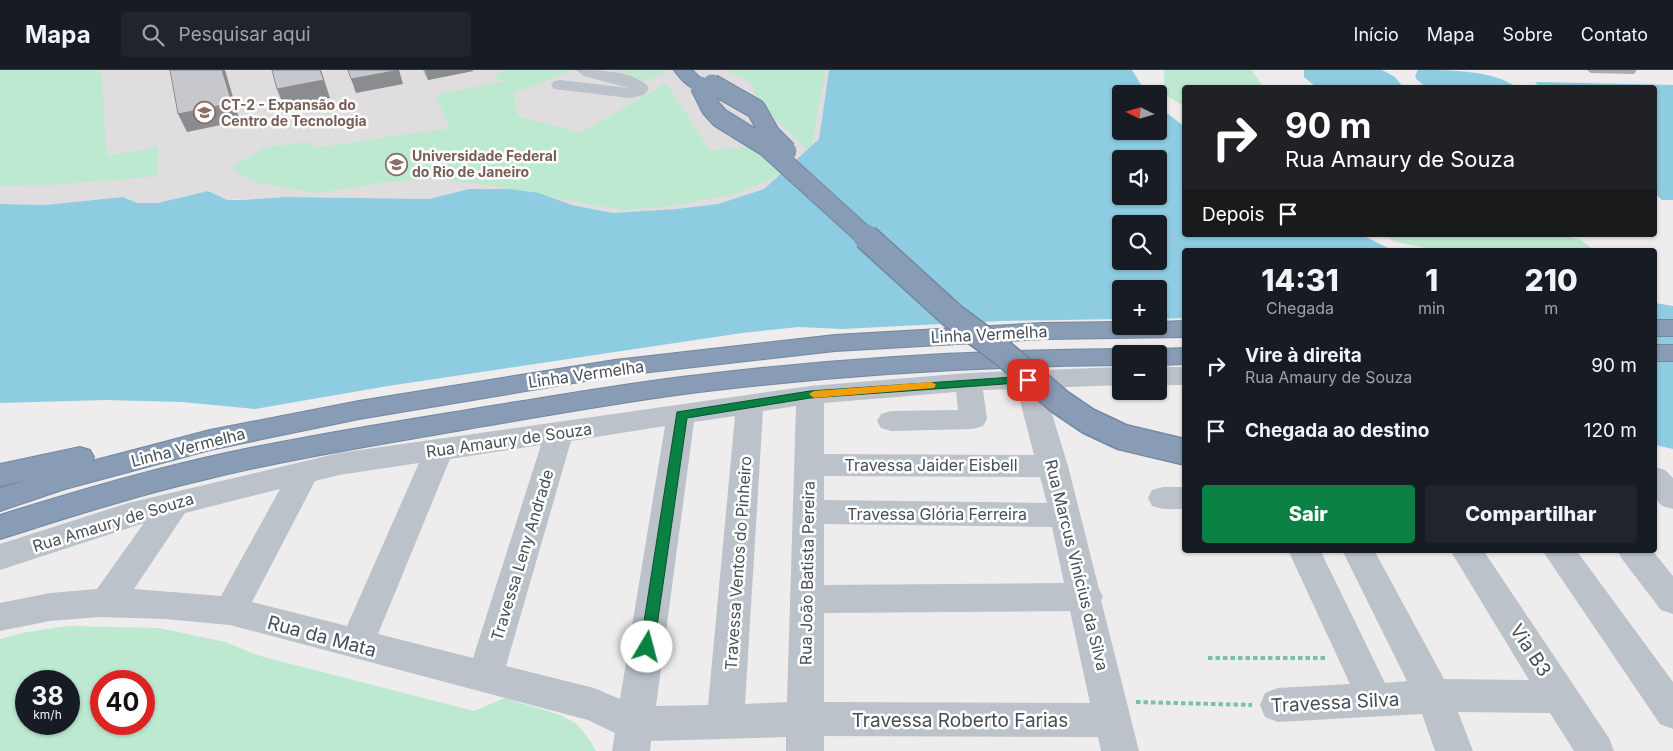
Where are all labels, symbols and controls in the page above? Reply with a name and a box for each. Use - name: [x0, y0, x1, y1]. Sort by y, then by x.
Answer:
- search box: [121, 12, 471, 57]
- text: Mapa: [25, 20, 91, 49]
- icon: search: [139, 21, 167, 49]
- text: Pesquisar aqui: [179, 23, 311, 46]
- text: Início: [1354, 24, 1399, 45]
- text: Mapa: [1427, 24, 1474, 45]
- text: Sobre: [1502, 24, 1553, 45]
- text: Contato: [1581, 24, 1648, 45]
- north arrow: [1112, 85, 1168, 140]
- map controls: [1112, 85, 1167, 400]
- place label: CT-2 - Expansão do Centro de Tecnologia: [221, 96, 367, 129]
- school or university icon: CT-2 - Expansão do Centro de Tecnologia: [193, 101, 217, 125]
- text: 90 m: [1285, 104, 1372, 146]
- icon: right: [1202, 105, 1267, 170]
- text: Rua Amaury de Souza: [1285, 146, 1515, 172]
- place label: Universidade Federal do Rio de Janeiro: [412, 147, 557, 180]
- button: sound: [1112, 150, 1167, 205]
- school or university icon: Universidade Federal do Rio de Janeiro: [384, 152, 408, 176]
- icon: arrive: [1274, 200, 1302, 228]
- text: Depois: [1202, 203, 1264, 226]
- button: search: [1112, 215, 1167, 270]
- text: 14:31: [1261, 262, 1339, 298]
- text: 1: [1425, 262, 1438, 298]
- text: 210: [1525, 262, 1578, 298]
- button: +: [1112, 280, 1167, 335]
- text: Chegada: [1266, 298, 1334, 318]
- text: min: [1418, 298, 1445, 318]
- text: m: [1544, 298, 1558, 318]
- street label: Linha Vermelha: [930, 321, 1048, 347]
- text: Vire à direita: [1245, 344, 1362, 367]
- button: −: [1112, 345, 1167, 400]
- icon: right: [1202, 352, 1230, 380]
- text: 90 m: [1591, 354, 1637, 377]
- street label: Linha Vermelha: [527, 356, 645, 392]
- pin: [1007, 359, 1049, 401]
- icon: arrive: [1014, 366, 1042, 394]
- text: Rua Amaury de Souza: [1245, 367, 1412, 387]
- icon: arrive: [1202, 417, 1230, 445]
- street label: Rua Amaury de Souza: [425, 418, 593, 462]
- text: Chegada ao destino: [1245, 419, 1429, 442]
- text: 120 m: [1584, 419, 1637, 442]
- street label: Linha Vermelha: [129, 423, 247, 471]
- street label: Travessa Ventos do Pinheiro: [721, 455, 755, 671]
- street label: Travessa Jaider Eisbell: [844, 455, 1018, 475]
- street label: Rua Marcus Vinícius da Silva: [1041, 457, 1113, 673]
- street label: Travessa Leny Andrade: [486, 467, 558, 643]
- street label: Rua João Batista Pereira: [795, 481, 819, 665]
- button: Sair: [1202, 485, 1415, 543]
- button: Compartilhar: [1425, 485, 1637, 543]
- street label: Rua Amaury de Souza: [30, 488, 196, 556]
- street label: Travessa Glória Ferreira: [847, 504, 1027, 524]
- street label: Rua da Mata: [265, 611, 379, 662]
- position arrow: [620, 620, 672, 672]
- street label: Via B3: [1505, 620, 1556, 681]
- speed limit sign: 40: [90, 670, 155, 735]
- text: 38: [31, 681, 64, 711]
- street label: Travessa Silva: [1270, 688, 1400, 717]
- text: km/h: [33, 707, 62, 722]
- street label: Travessa Roberto Farias: [852, 709, 1068, 732]

